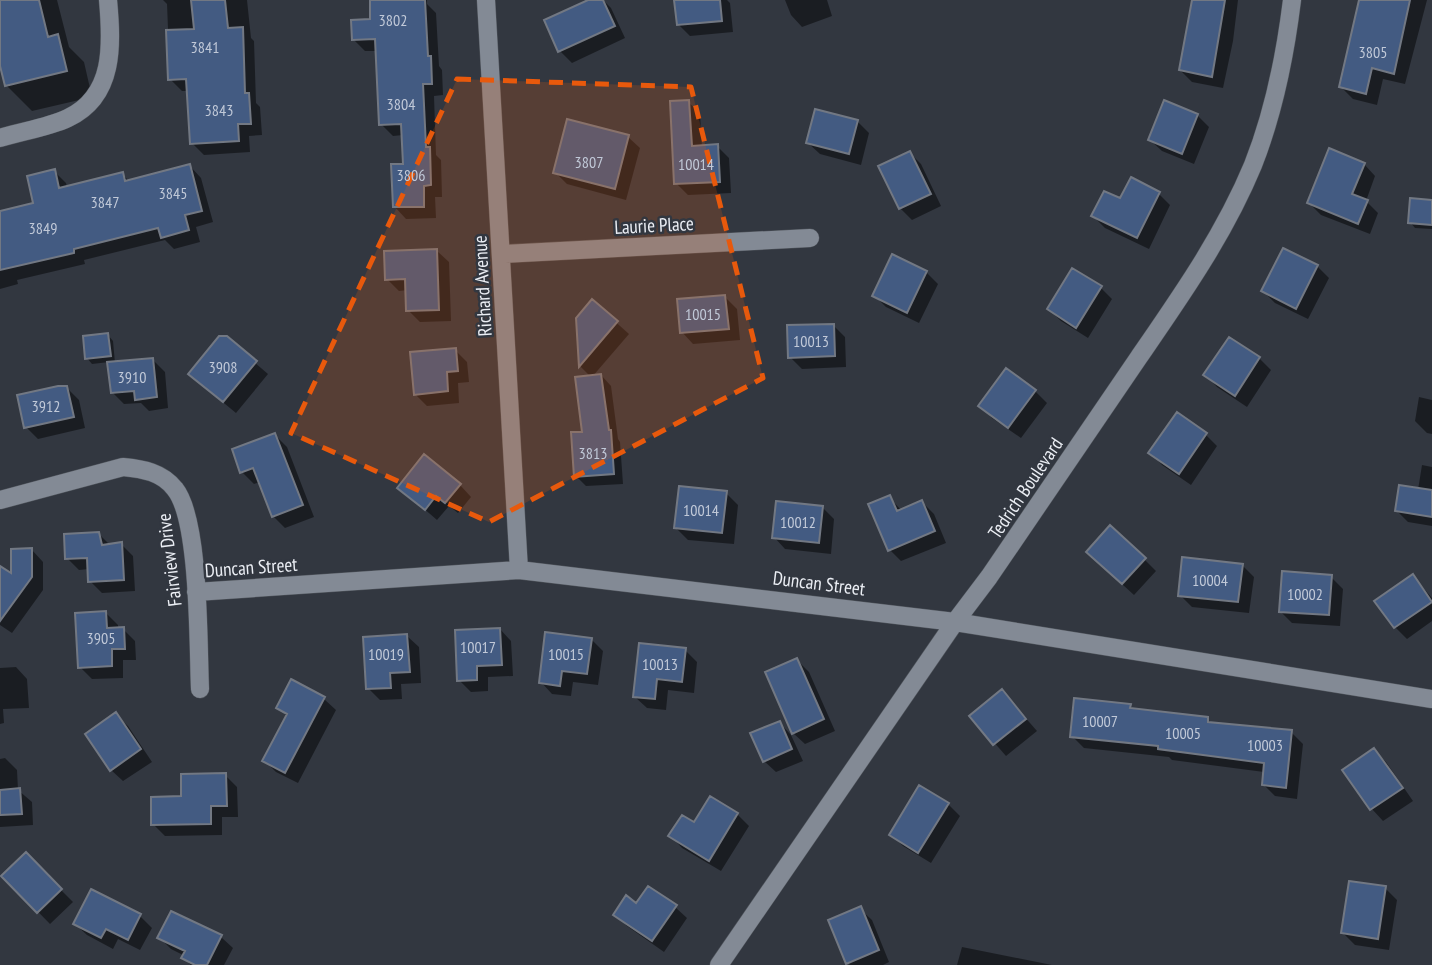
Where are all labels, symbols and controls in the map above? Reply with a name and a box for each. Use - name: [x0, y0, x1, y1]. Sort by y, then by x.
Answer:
- house number: 3802: [379, 10, 407, 30]
- house number: 3841: [191, 37, 219, 57]
- house number: 3805: [1359, 42, 1387, 62]
- house number: 3804: [387, 94, 415, 114]
- house number: 3843: [205, 100, 233, 120]
- house number: 3807: [575, 152, 603, 172]
- house number: 10014: [678, 154, 714, 174]
- house number: 3806: [397, 165, 425, 185]
- house number: 3845: [159, 183, 187, 203]
- house number: 3847: [91, 192, 119, 212]
- street label: Laurie Place: [614, 211, 694, 239]
- house number: 3849: [29, 218, 57, 238]
- street label: Richard Avenue: [467, 235, 497, 337]
- house number: 10015: [685, 304, 721, 324]
- house number: 10013: [793, 331, 829, 351]
- house number: 3908: [209, 357, 237, 377]
- house number: 3910: [118, 367, 146, 387]
- house number: 3912: [32, 396, 60, 416]
- street label: Tedrich Boulevard: [982, 433, 1068, 543]
- house number: 3813: [579, 443, 607, 463]
- house number: 10014: [683, 500, 719, 520]
- street label: Fairview Drive: [151, 512, 187, 608]
- house number: 10012: [780, 512, 816, 532]
- street label: Duncan Street: [204, 552, 299, 582]
- street label: Duncan Street: [772, 565, 867, 601]
- house number: 10004: [1192, 570, 1228, 590]
- house number: 10002: [1287, 584, 1323, 604]
- house number: 3905: [87, 628, 115, 648]
- house number: 10017: [460, 637, 496, 657]
- house number: 10019: [368, 644, 404, 664]
- house number: 10015: [548, 644, 584, 664]
- house number: 10013: [642, 654, 678, 674]
- house number: 10007: [1082, 711, 1118, 731]
- house number: 10005: [1165, 723, 1201, 743]
- house number: 10003: [1247, 735, 1283, 755]

